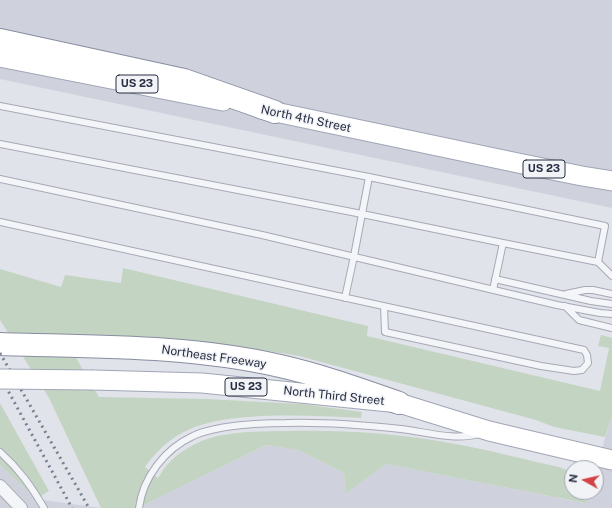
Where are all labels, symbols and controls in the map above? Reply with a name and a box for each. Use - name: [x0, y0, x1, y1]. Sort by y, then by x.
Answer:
- road number: US 23: [116, 75, 158, 93]
- street label: North 4th Street: [260, 102, 352, 136]
- road number: US 23: [523, 160, 565, 178]
- street label: Northeast Freeway: [161, 342, 267, 372]
- road number: US 23: [225, 378, 267, 396]
- street label: North Third Street: [283, 384, 385, 408]
- north arrow: [564, 460, 604, 500]
- text: N: [567, 473, 580, 484]

